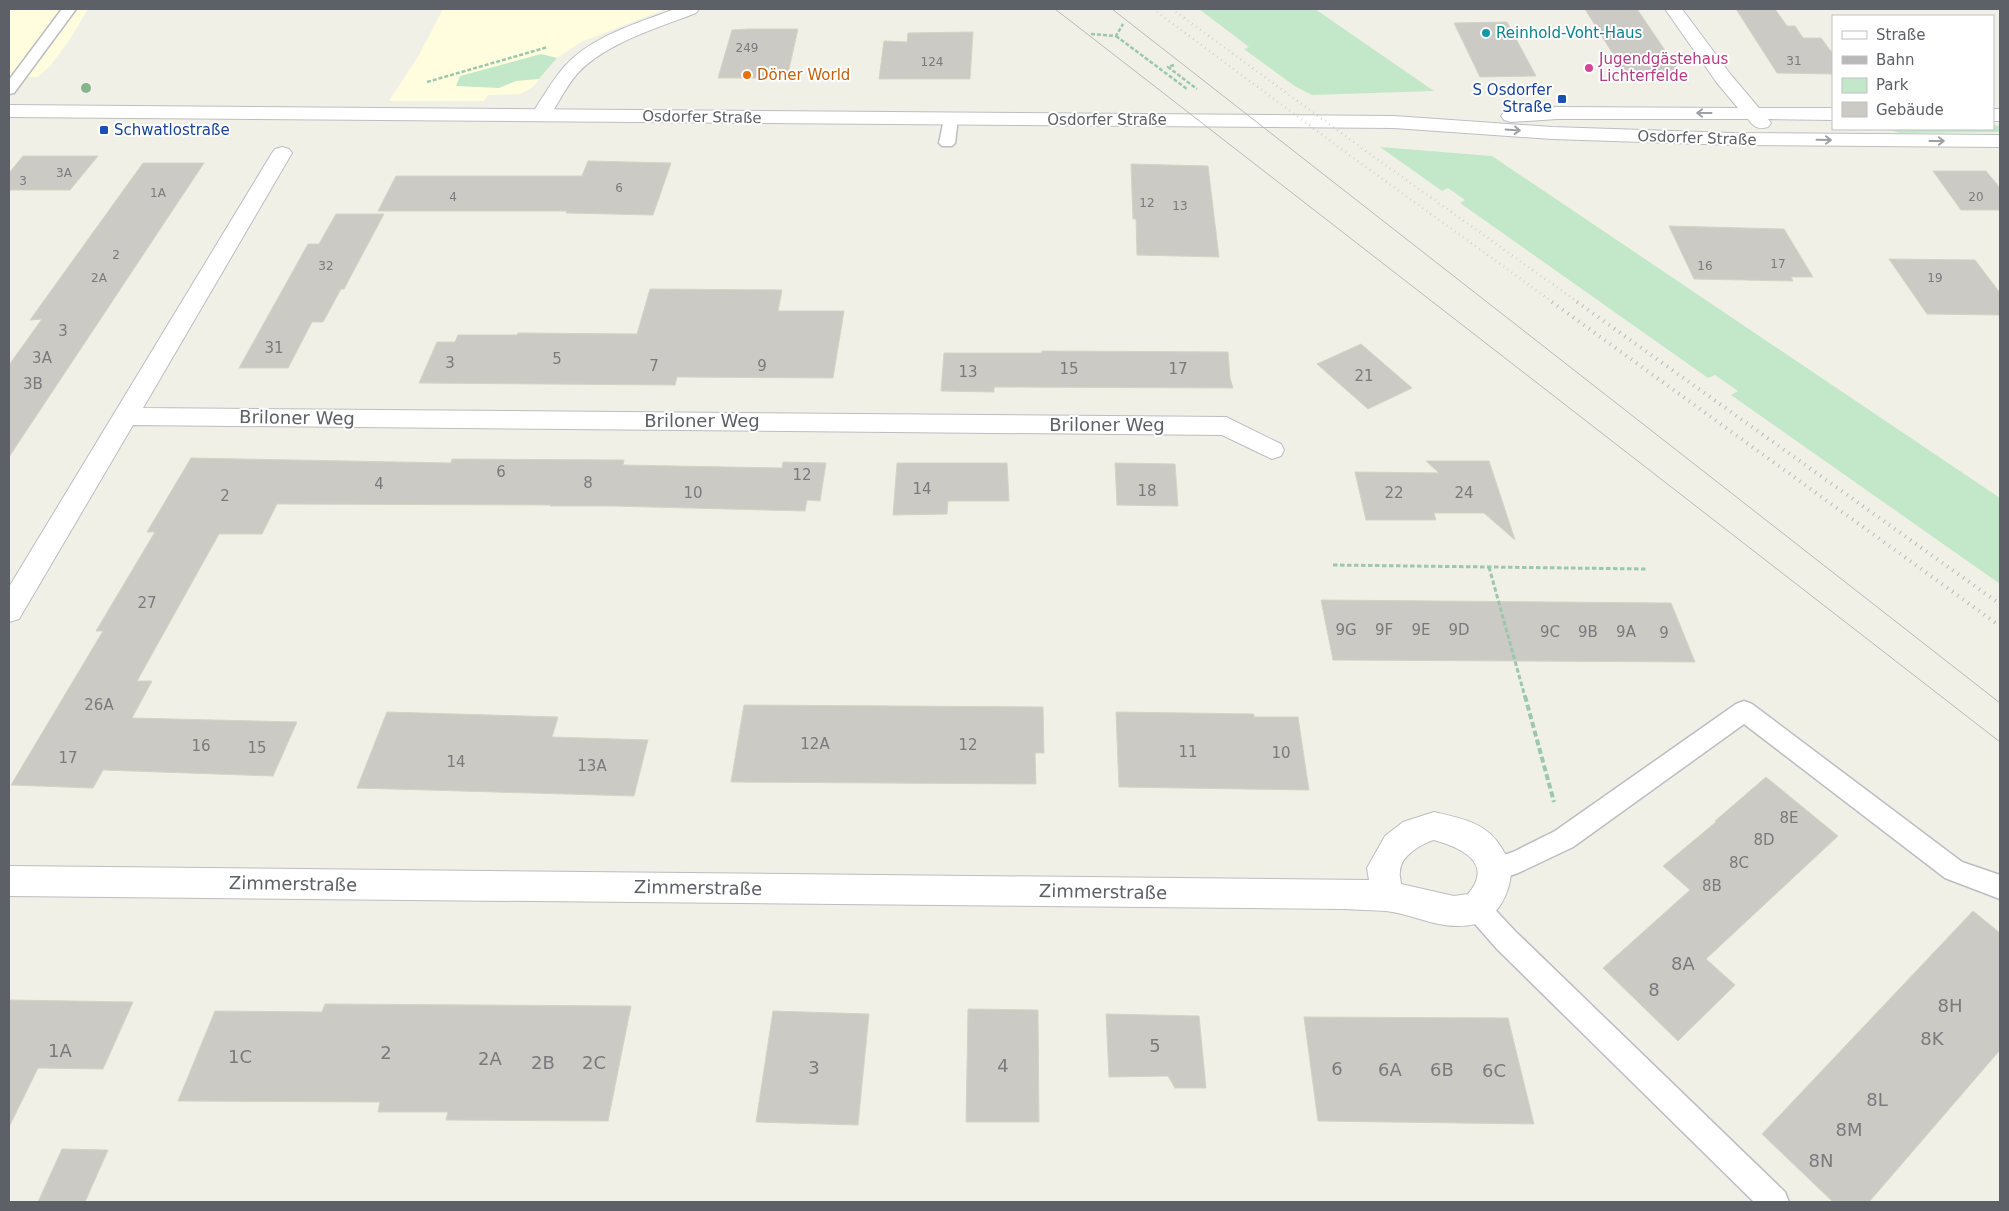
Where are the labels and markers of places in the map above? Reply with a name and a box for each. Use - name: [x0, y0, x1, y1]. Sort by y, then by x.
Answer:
- place label: Reinhold-Voht-Haus: [1496, 24, 1643, 42]
- marker: Reinhold-Voht-Haus: [1480, 27, 1492, 39]
- place label: Jugendgästehaus Lichterfelde: [1598, 50, 1729, 85]
- marker: Jugendgästehaus Lichterfelde: [1583, 62, 1595, 74]
- place label: Döner World: [757, 66, 850, 84]
- marker: Döner World: [741, 69, 753, 81]
- place label: S Osdorfer Straße: [1473, 81, 1553, 116]
- marker: S Osdorfer Straße: [1556, 93, 1568, 105]
- place label: Schwatlostraße: [114, 121, 230, 139]
- marker: Schwatlostraße: [98, 124, 110, 136]

